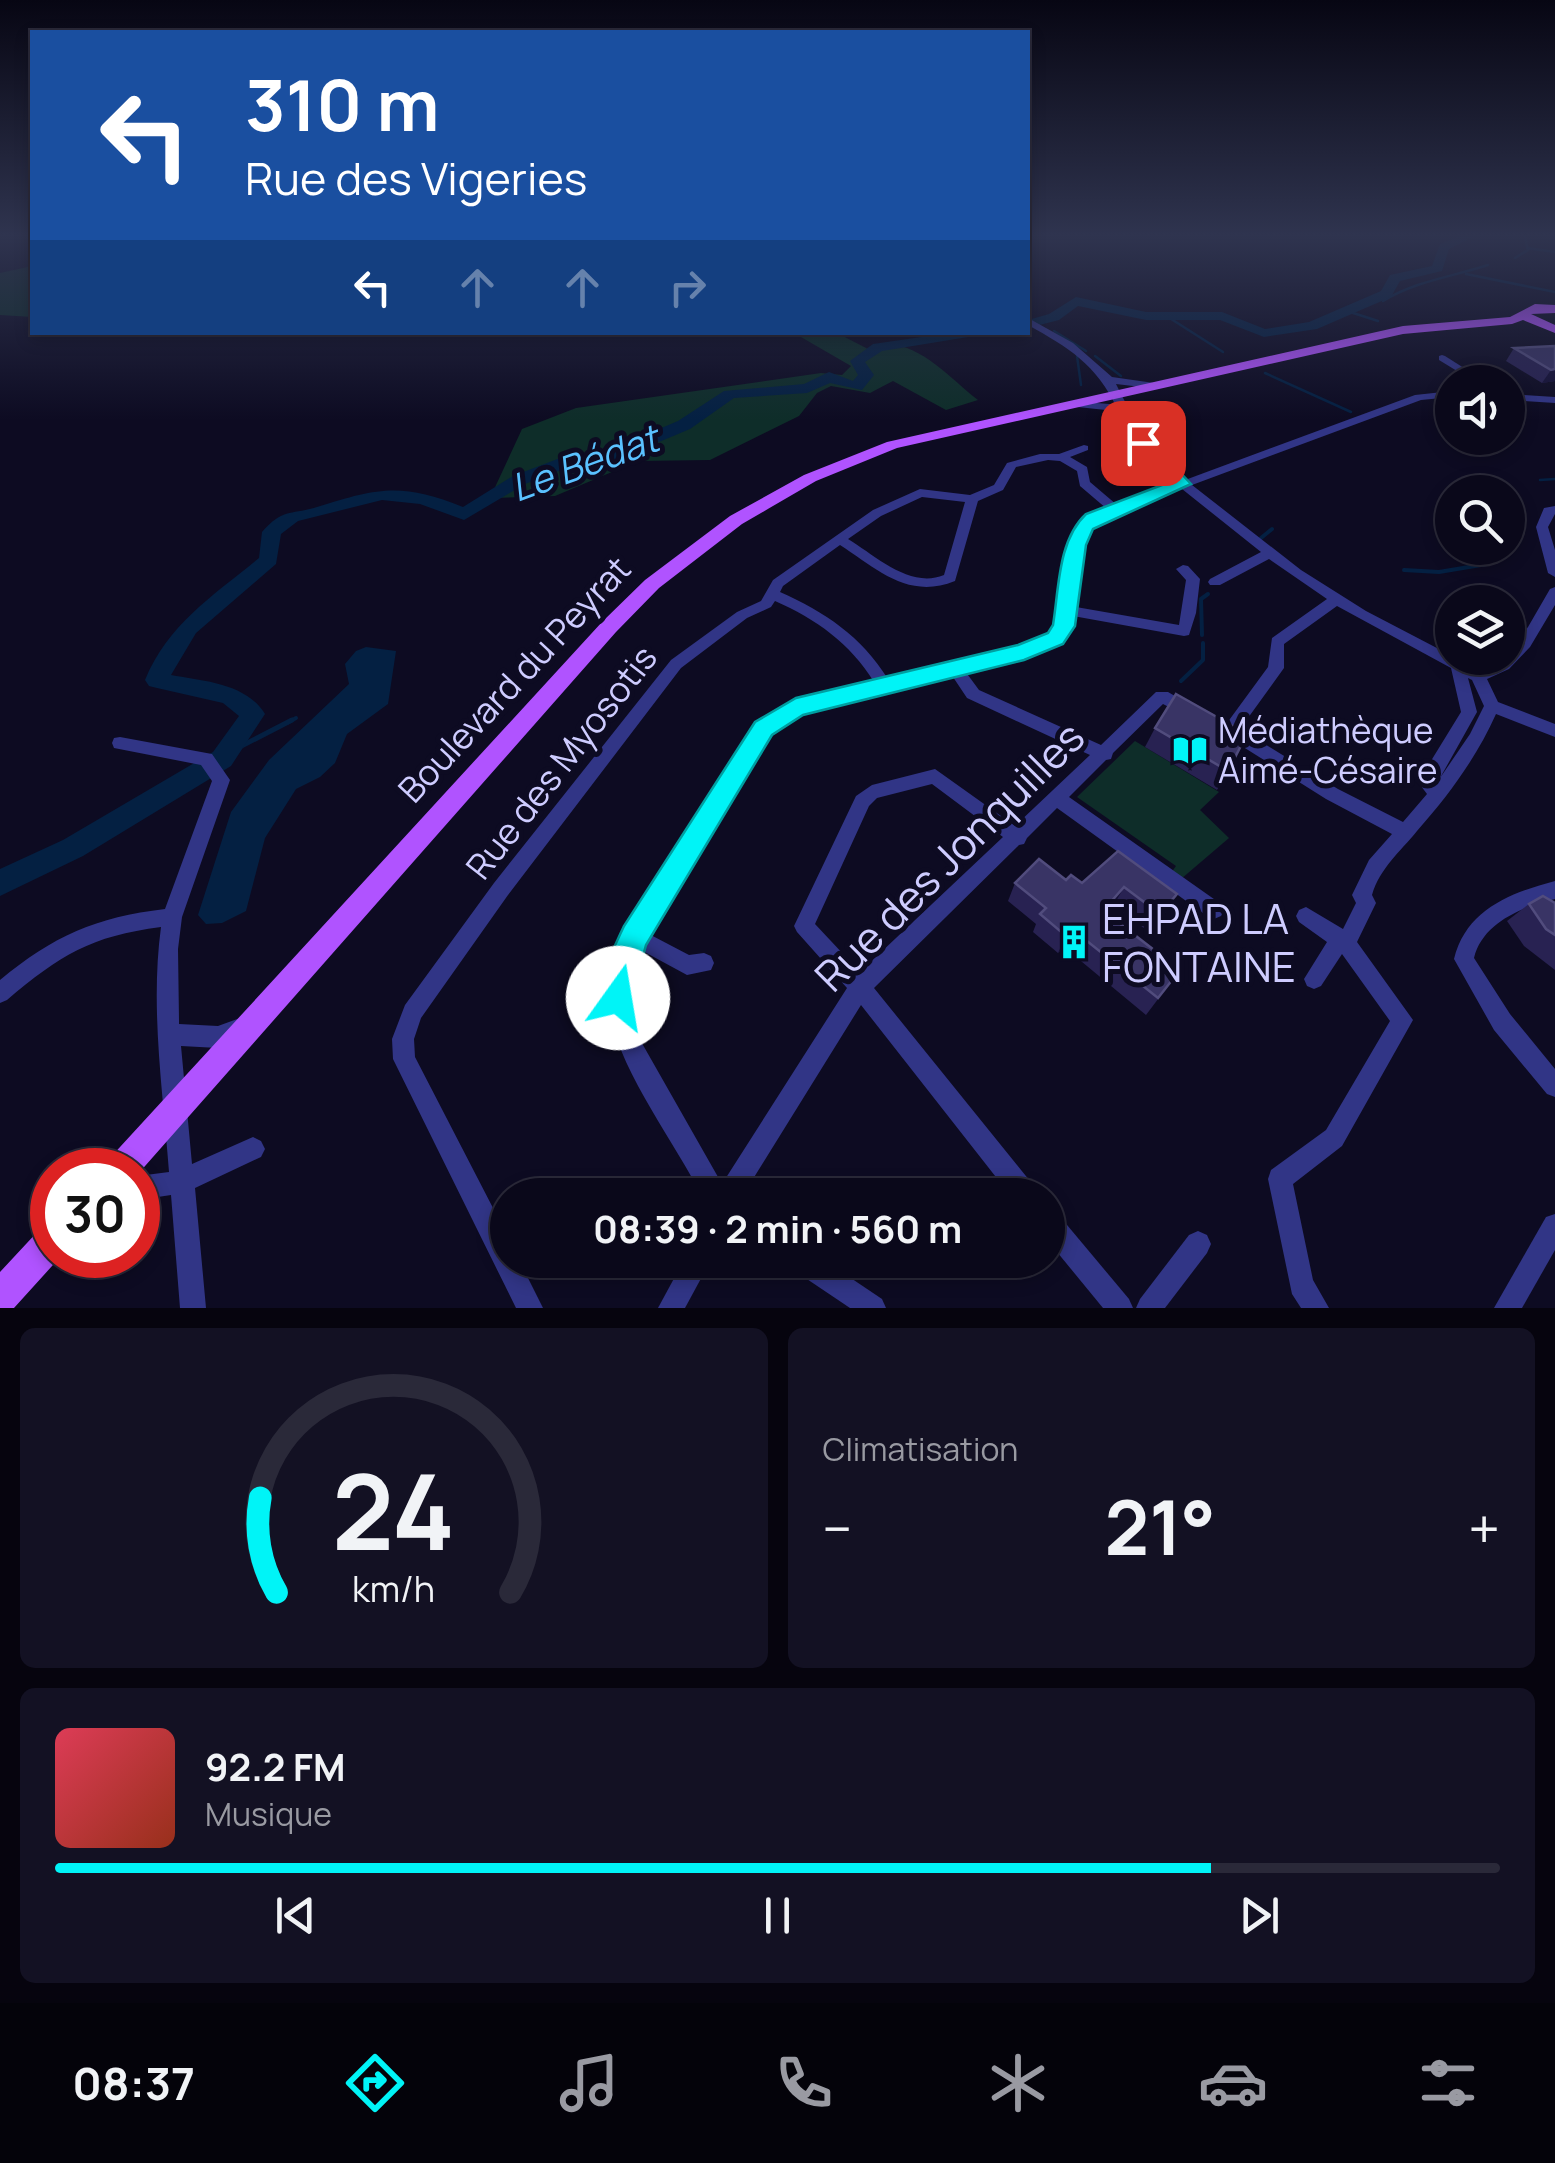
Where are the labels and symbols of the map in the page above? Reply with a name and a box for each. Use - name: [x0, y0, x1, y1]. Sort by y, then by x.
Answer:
- pin: [1101, 401, 1186, 486]
- water label: Le Bédat: [503, 410, 669, 513]
- street label: Boulevard du Peyrat: [387, 545, 641, 813]
- street label: Rue des Myosotis: [455, 635, 667, 889]
- place label: Médiathèque Aimé-Césaire: [1218, 706, 1437, 794]
- street label: Rue des Jonquilles: [801, 708, 1097, 1004]
- library icon: Médiathèque Aimé-Césaire: [1171, 731, 1209, 769]
- place label: EHPAD LA FONTAINE: [1102, 889, 1296, 995]
- building icon: EHPAD LA FONTAINE: [1055, 923, 1093, 961]
- position arrow: [566, 946, 670, 1050]
- speed limit sign: 30: [30, 1148, 160, 1278]

